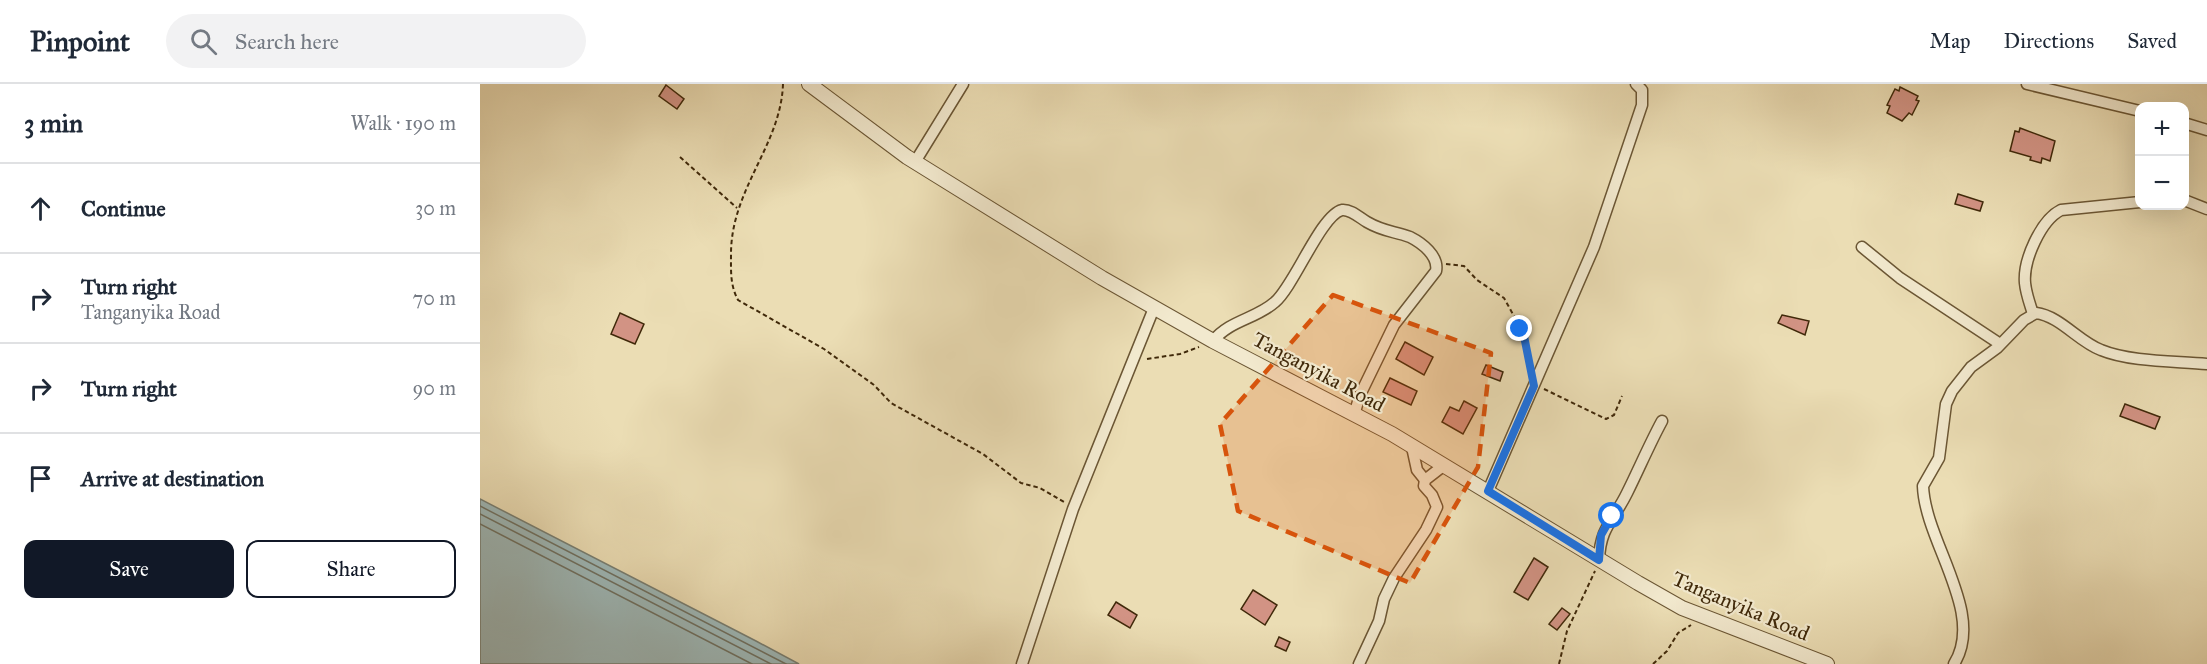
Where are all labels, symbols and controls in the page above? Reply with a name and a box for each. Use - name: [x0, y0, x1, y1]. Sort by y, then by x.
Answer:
- search box: [166, 14, 586, 68]
- text: Pinpoint: [30, 24, 130, 59]
- icon: search: [187, 25, 220, 58]
- text: Search here: [235, 28, 339, 55]
- text: Map: [1930, 28, 1971, 54]
- text: Directions: [2004, 28, 2094, 54]
- text: Saved: [2127, 28, 2177, 54]
- map controls: [2135, 102, 2189, 210]
- button: +: [2135, 102, 2189, 156]
- text: 3 min: [24, 107, 83, 139]
- text: Walk · 190 m: [351, 111, 456, 135]
- button: −: [2135, 156, 2189, 210]
- icon: ahead: [24, 192, 57, 225]
- text: Continue: [81, 195, 166, 222]
- text: 30 m: [415, 196, 456, 220]
- text: Turn right: [81, 273, 177, 300]
- icon: right: [24, 282, 57, 315]
- text: 70 m: [413, 286, 456, 310]
- text: Tanganyika Road: [81, 300, 221, 324]
- route end: [1506, 315, 1532, 341]
- street label: Tanganyika Road: [1248, 326, 1390, 418]
- icon: right: [24, 372, 57, 405]
- text: Turn right: [81, 375, 177, 402]
- text: 90 m: [413, 376, 456, 400]
- icon: arrive: [24, 462, 57, 495]
- text: Arrive at destination: [81, 465, 264, 492]
- route start: [1598, 502, 1624, 528]
- button: Save: [24, 540, 234, 598]
- button: Share: [246, 540, 456, 598]
- street label: Tanganyika Road: [1668, 565, 1814, 647]

